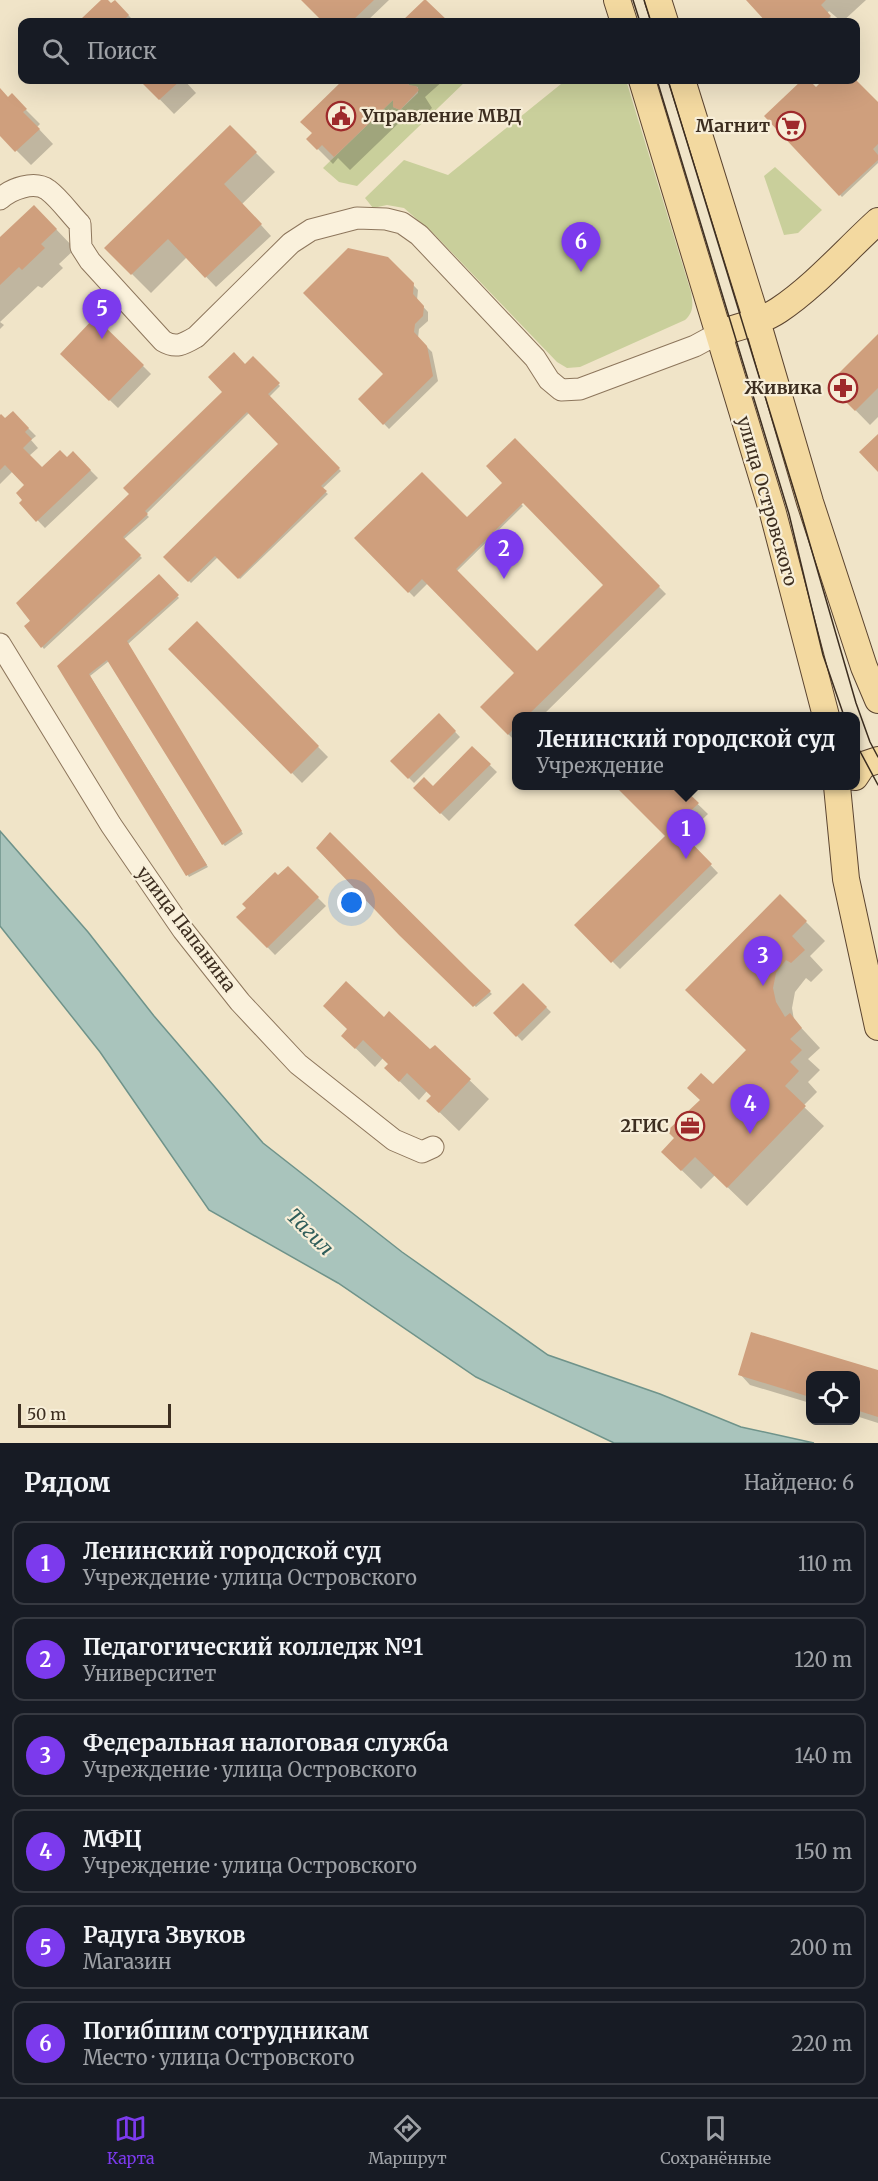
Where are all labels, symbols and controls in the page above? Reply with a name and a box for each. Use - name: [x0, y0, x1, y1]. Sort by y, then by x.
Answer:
- search box: [18, 18, 860, 84]
- icon: search: [39, 35, 72, 68]
- text: Поиск: [87, 37, 157, 65]
- public building icon: Управление МВД: [325, 100, 357, 132]
- place label: Управление МВД: [361, 104, 522, 127]
- supermarket icon: Магнит: [775, 110, 807, 142]
- place label: Магнит: [696, 114, 770, 137]
- pin: 6: [562, 222, 600, 272]
- pin: 5: [82, 290, 122, 339]
- pharmacy icon: Живика: [827, 372, 859, 404]
- place label: Живика: [744, 376, 822, 399]
- street label: улица Островского: [732, 413, 803, 589]
- pin: 2: [484, 530, 524, 579]
- popup: [512, 712, 860, 790]
- text: Ленинский городской суд: [537, 725, 835, 753]
- text: Учреждение: [537, 753, 664, 778]
- pin: 1: [666, 810, 706, 859]
- street label: улица Папанина: [132, 861, 241, 996]
- your location: [337, 888, 366, 917]
- pin: 3: [744, 936, 783, 986]
- pin: 4: [730, 1084, 770, 1134]
- office icon: 2ГИС: [674, 1110, 706, 1142]
- place label: 2ГИС: [621, 1114, 669, 1137]
- water label: Тагил: [282, 1203, 339, 1260]
- map controls: [806, 1371, 860, 1425]
- button: locate: [806, 1371, 860, 1425]
- scale bar: [18, 1401, 171, 1428]
- text: 50 m: [27, 1404, 66, 1424]
- text: Рядом: [24, 1466, 110, 1499]
- text: Найдено: 6: [744, 1470, 854, 1495]
- text: Ленинский городской суд: [83, 1537, 382, 1565]
- text: 1: [41, 1551, 50, 1576]
- text: 110 m: [798, 1551, 852, 1576]
- text: Учреждение · улица Островского: [83, 1565, 417, 1590]
- text: Педагогический колледж №1: [83, 1633, 423, 1661]
- text: 2: [40, 1647, 51, 1672]
- text: 120 m: [794, 1647, 852, 1672]
- text: Университет: [83, 1661, 216, 1686]
- text: Федеральная налоговая служба: [83, 1729, 449, 1757]
- text: 3: [40, 1743, 51, 1768]
- text: 140 m: [795, 1743, 852, 1768]
- text: Учреждение · улица Островского: [83, 1757, 417, 1782]
- text: МФЦ: [83, 1825, 142, 1853]
- text: 4: [39, 1839, 52, 1864]
- text: 150 m: [795, 1839, 852, 1864]
- text: Учреждение · улица Островского: [83, 1853, 417, 1878]
- text: Радуга Звуков: [83, 1921, 246, 1949]
- text: 5: [40, 1935, 51, 1960]
- text: 200 m: [790, 1935, 852, 1960]
- text: Магазин: [83, 1949, 172, 1974]
- text: Погибшим сотрудникам: [83, 2017, 369, 2045]
- text: 6: [39, 2031, 52, 2056]
- text: 220 m: [792, 2031, 852, 2056]
- text: Место · улица Островского: [83, 2045, 354, 2070]
- tab: Карта: [107, 2112, 154, 2168]
- tab: Маршрут: [368, 2112, 447, 2168]
- tab: Сохранённые: [660, 2112, 771, 2168]

